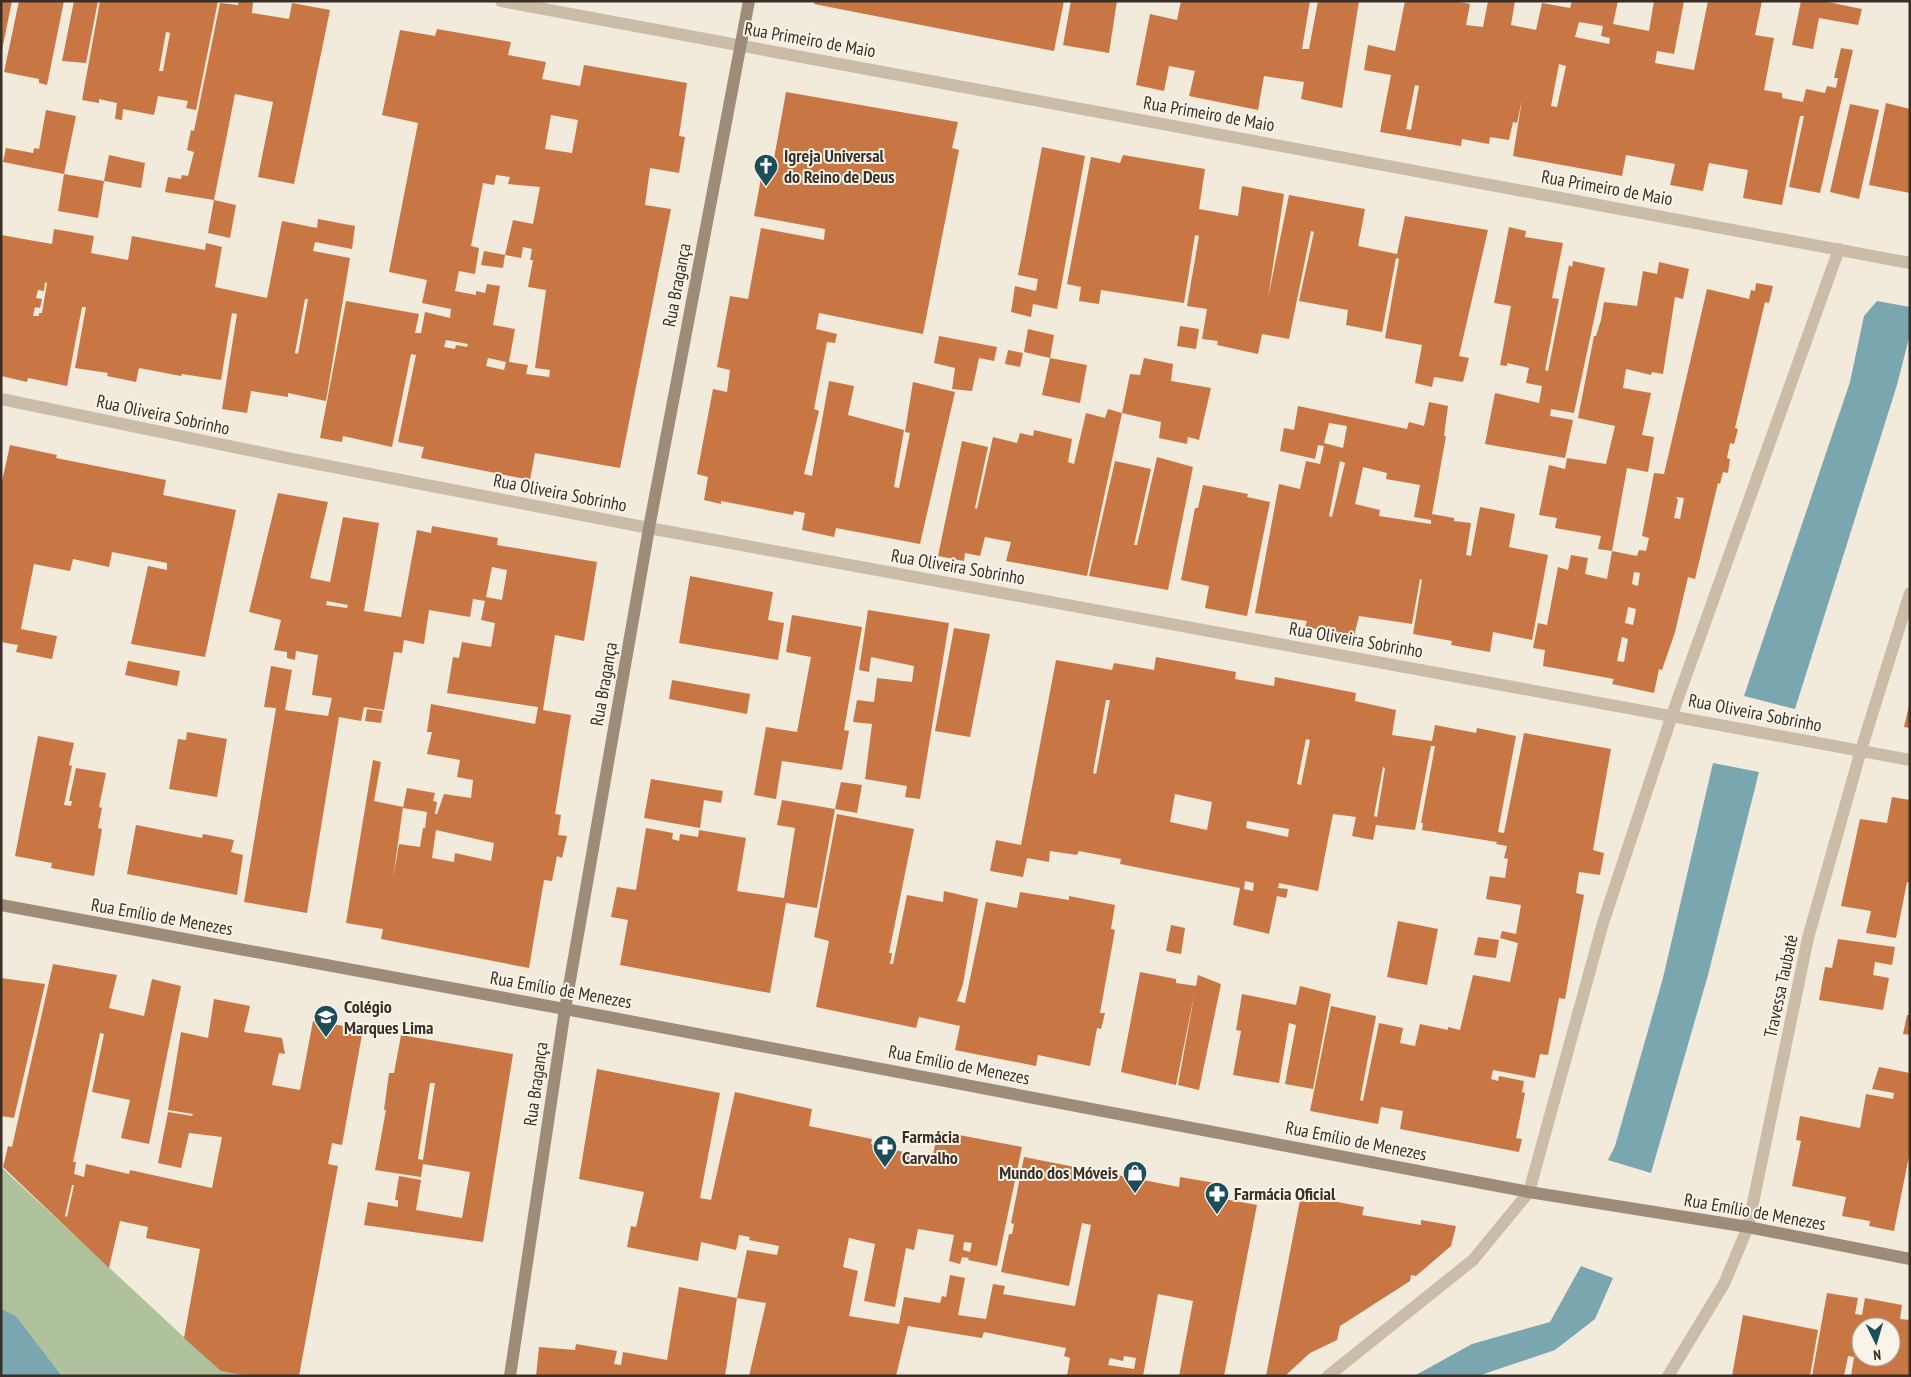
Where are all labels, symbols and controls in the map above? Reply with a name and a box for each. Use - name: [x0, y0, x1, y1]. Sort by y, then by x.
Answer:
- street label: Rua Primeiro de Maio: [743, 17, 878, 62]
- street label: Rua Primeiro de Maio: [1142, 91, 1277, 136]
- place label: Igreja Universal do Reino de Deus: [784, 144, 895, 188]
- church icon: Igreja Universal do Reino de Deus: [753, 153, 779, 187]
- street label: Rua Primeiro de Maio: [1540, 165, 1675, 210]
- street label: Rua Bragança: [657, 241, 696, 329]
- street label: Rua Oliveira Sobrinho: [94, 389, 232, 440]
- street label: Rua Oliveira Sobrinho: [491, 468, 629, 517]
- street label: Rua Oliveira Sobrinho: [889, 543, 1027, 590]
- street label: Rua Oliveira Sobrinho: [1287, 616, 1425, 663]
- street label: Rua Bragança: [585, 640, 622, 728]
- street label: Rua Oliveira Sobrinho: [1686, 688, 1824, 737]
- street label: Rua Emílio de Menezes: [89, 893, 235, 940]
- street label: Travessa Taubaté: [1758, 932, 1803, 1039]
- street label: Rua Emílio de Menezes: [488, 966, 634, 1013]
- place label: Colégio Marques Lima: [344, 995, 433, 1039]
- school or university icon: Colégio Marques Lima: [313, 1004, 339, 1038]
- street label: Rua Bragança: [518, 1040, 553, 1127]
- street label: Rua Emílio de Menezes: [887, 1040, 1032, 1089]
- street label: Rua Emílio de Menezes: [1284, 1116, 1429, 1165]
- place label: Farmácia Carvalho: [902, 1125, 959, 1169]
- pharmacy icon: Farmácia Carvalho: [872, 1134, 898, 1168]
- shop icon: Mundo dos Móveis: [1122, 1160, 1148, 1194]
- place label: Mundo dos Móveis: [999, 1161, 1118, 1184]
- pharmacy icon: Farmácia Oficial: [1204, 1181, 1230, 1215]
- place label: Farmácia Oficial: [1234, 1182, 1336, 1205]
- street label: Rua Emílio de Menezes: [1682, 1188, 1828, 1235]
- north arrow: [1851, 1317, 1901, 1367]
- text: N: [1873, 1346, 1882, 1364]

